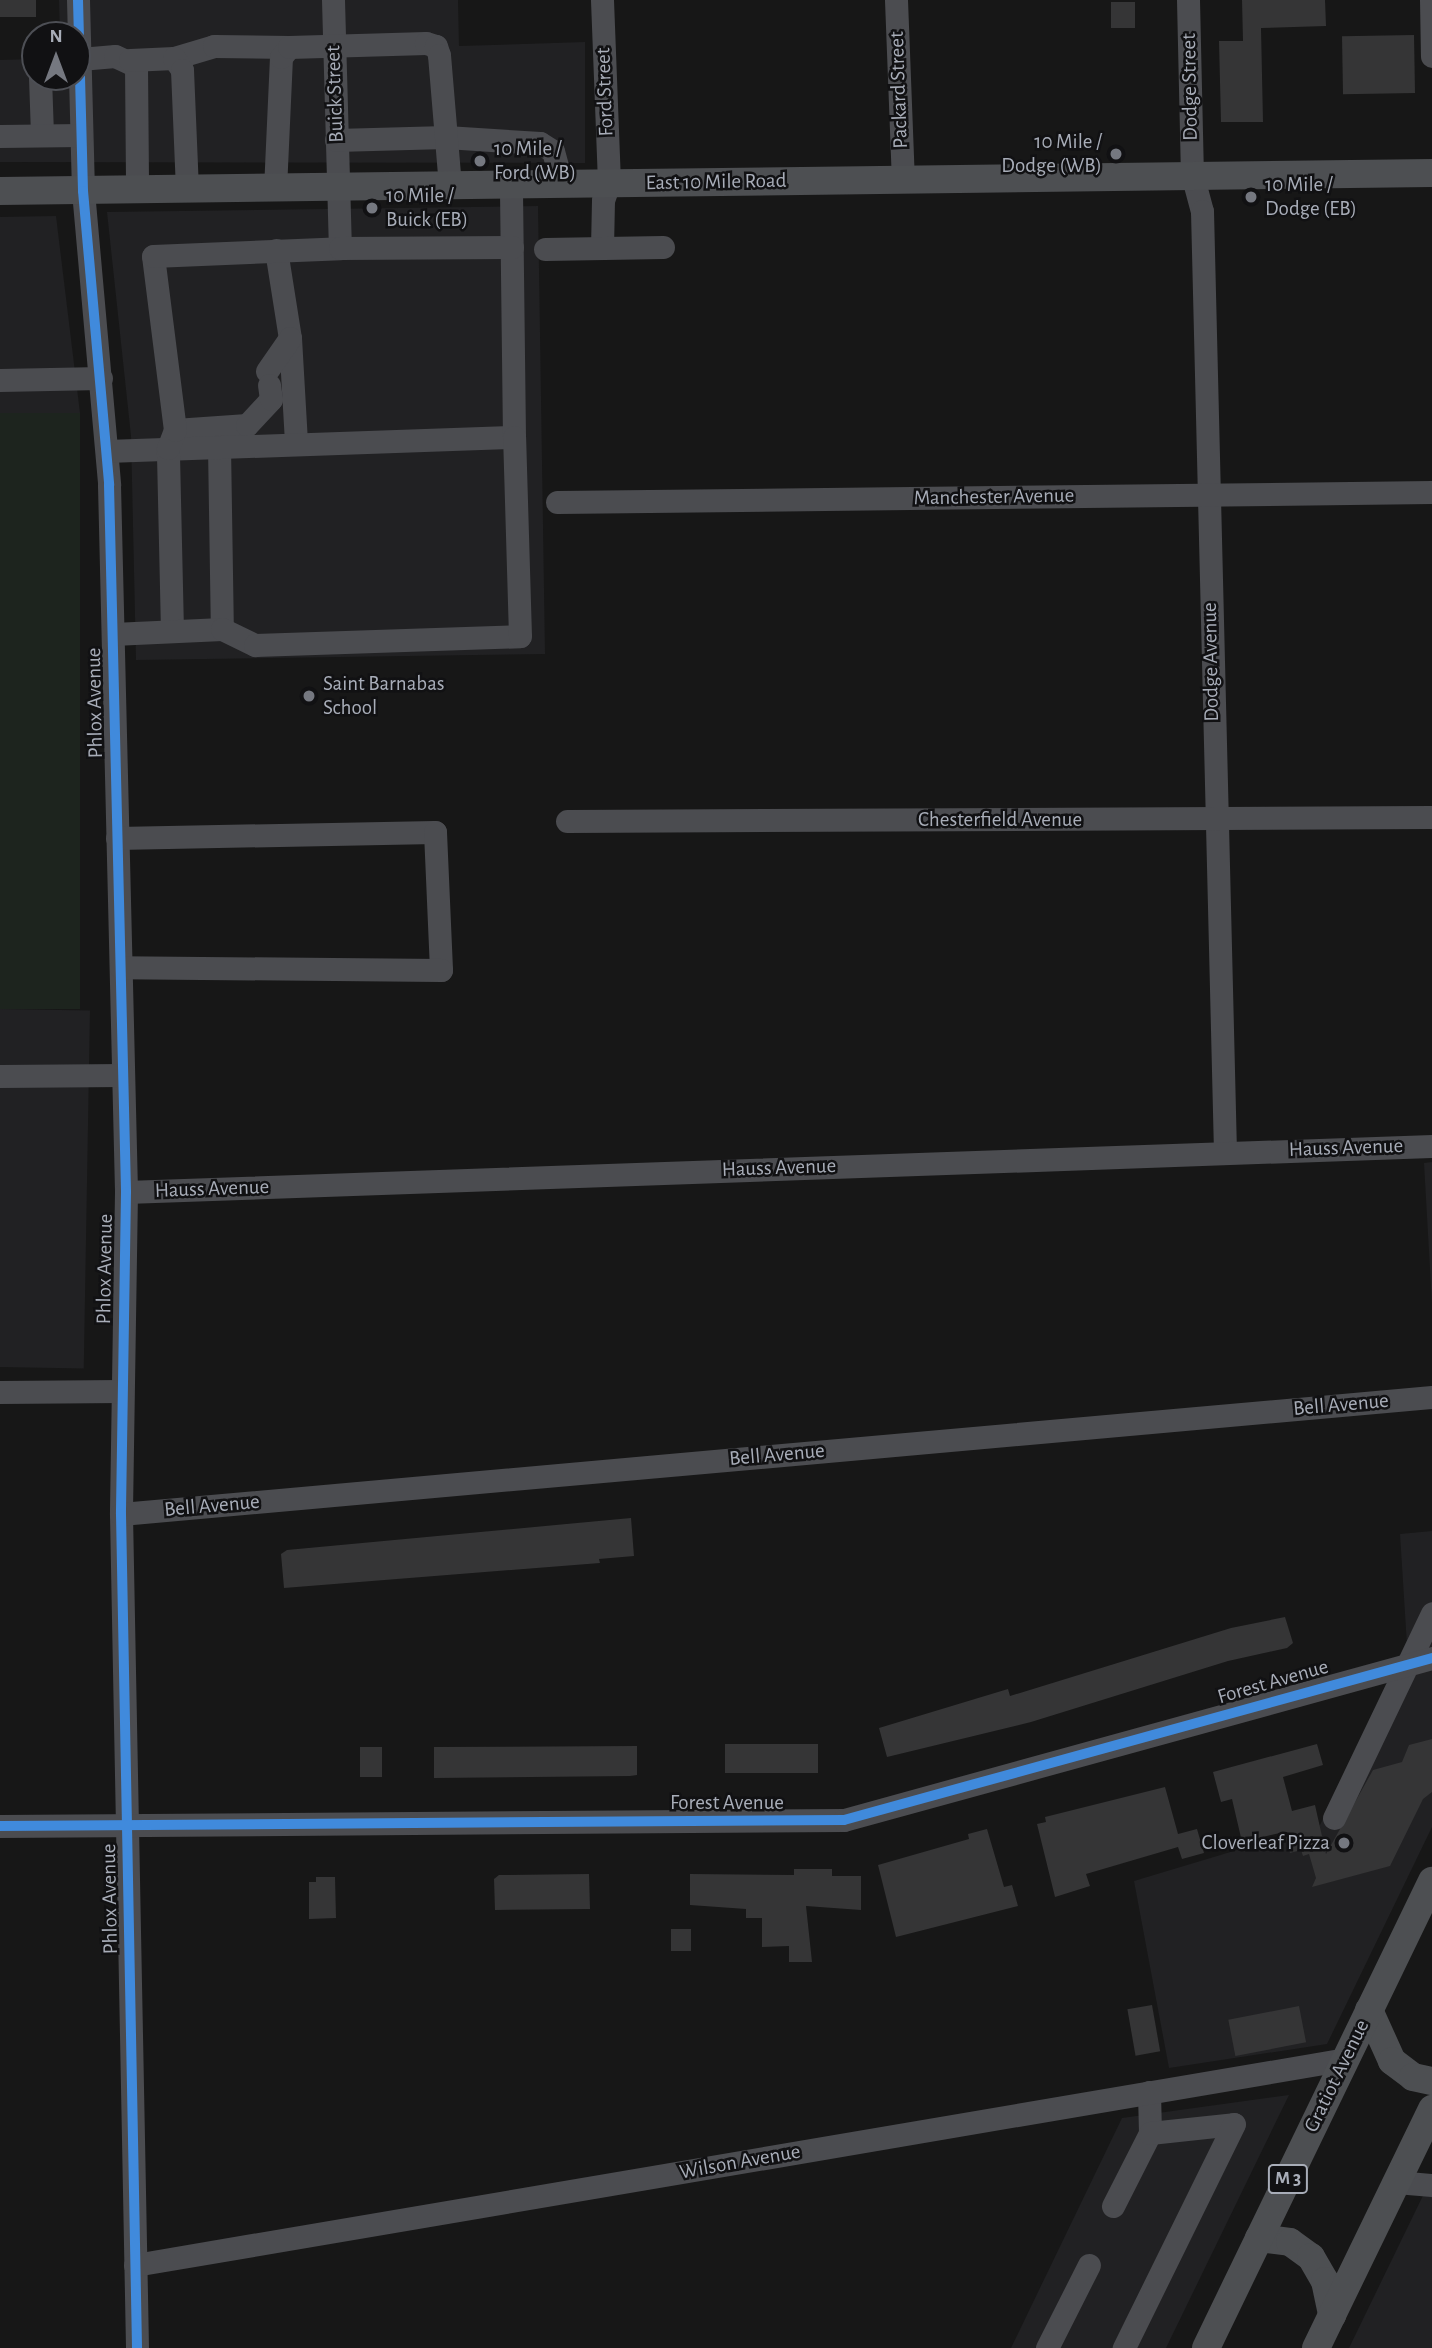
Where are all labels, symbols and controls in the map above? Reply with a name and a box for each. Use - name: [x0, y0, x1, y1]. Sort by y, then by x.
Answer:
- north arrow: [21, 21, 91, 91]
- text: N: [49, 27, 63, 46]
- street label: Packard Street: [884, 31, 914, 149]
- street label: Dodge Street: [1176, 33, 1204, 141]
- street label: Buick Street: [321, 45, 349, 143]
- street label: Ford Street: [591, 47, 619, 137]
- place label: 10 Mile / Dodge (WB): [1001, 129, 1102, 179]
- place label: 10 Mile / Ford (WB): [494, 136, 576, 186]
- marker: 10 Mile / Dodge (WB): [1108, 146, 1124, 162]
- marker: 10 Mile / Ford (WB): [472, 153, 488, 169]
- street label: East 10 Mile Road: [645, 168, 787, 196]
- place label: 10 Mile / Dodge (EB): [1265, 172, 1357, 222]
- place label: 10 Mile / Buick (EB): [386, 183, 468, 233]
- marker: 10 Mile / Dodge (EB): [1243, 189, 1259, 205]
- marker: 10 Mile / Buick (EB): [364, 200, 380, 216]
- street label: Manchester Avenue: [913, 483, 1075, 511]
- street label: Dodge Avenue: [1197, 602, 1225, 722]
- street label: Phlox Avenue: [81, 647, 109, 759]
- place label: Saint Barnabas School: [323, 671, 445, 721]
- marker: Saint Barnabas School: [301, 688, 317, 704]
- street label: Chesterfield Avenue: [918, 807, 1082, 833]
- street label: Hauss Avenue: [1288, 1133, 1404, 1163]
- street label: Hauss Avenue: [721, 1153, 837, 1183]
- street label: Hauss Avenue: [154, 1174, 270, 1204]
- street label: Phlox Avenue: [91, 1213, 119, 1325]
- street label: Bell Avenue: [1292, 1388, 1390, 1422]
- street label: Bell Avenue: [728, 1438, 826, 1472]
- street label: Bell Avenue: [163, 1489, 261, 1523]
- street label: Forest Avenue: [1215, 1654, 1331, 1710]
- street label: Forest Avenue: [670, 1790, 784, 1816]
- place label: Cloverleaf Pizza: [1202, 1830, 1330, 1856]
- marker: Cloverleaf Pizza: [1336, 1835, 1352, 1851]
- street label: Phlox Avenue: [96, 1843, 124, 1955]
- street label: Gratiot Avenue: [1299, 2016, 1375, 2136]
- street label: Wilson Avenue: [678, 2139, 802, 2185]
- road number: M 3: [1267, 2164, 1309, 2194]

